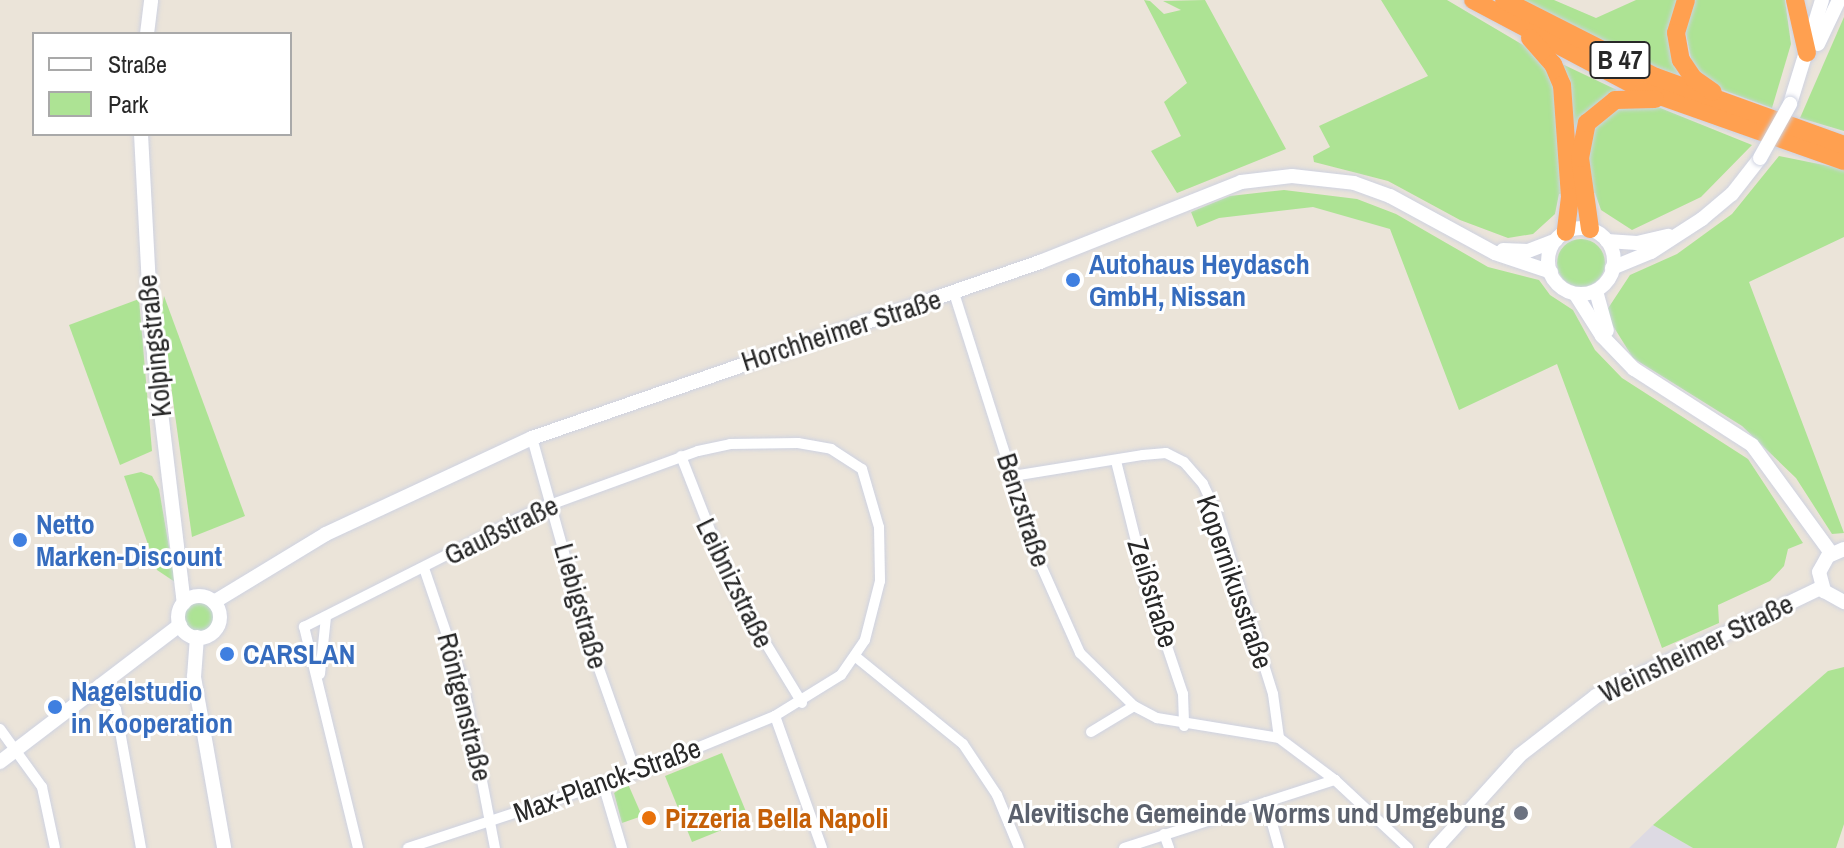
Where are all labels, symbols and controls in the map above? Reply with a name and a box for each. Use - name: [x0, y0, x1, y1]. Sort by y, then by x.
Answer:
- legend: [32, 32, 292, 136]
- road number: B 47: [1588, 38, 1652, 82]
- text: Straße: [108, 48, 167, 80]
- text: Park: [108, 88, 148, 120]
- place label: Autohaus Heydasch GmbH, Nissan: [1089, 247, 1310, 313]
- marker: Autohaus Heydasch GmbH, Nissan: [1064, 271, 1082, 289]
- street label: Kolpingstraße: [130, 273, 178, 419]
- street label: Horchheimer Straße: [737, 282, 945, 378]
- street label: Benzstraße: [990, 449, 1058, 571]
- street label: Gaußstraße: [439, 488, 563, 572]
- street label: Kopernikusstraße: [1190, 491, 1280, 673]
- place label: Netto Marken-Discount: [36, 507, 222, 573]
- street label: Leibnizstraße: [689, 513, 781, 653]
- marker: Netto Marken-Discount: [11, 531, 29, 549]
- street label: Zeißstraße: [1121, 534, 1185, 652]
- street label: Liebigstraße: [547, 539, 615, 673]
- street label: Weinsheimer Straße: [1594, 587, 1798, 709]
- street label: Röntgenstraße: [430, 629, 500, 785]
- place label: CARSLAN: [243, 637, 355, 671]
- marker: CARSLAN: [218, 645, 236, 663]
- place label: Nagelstudio in Kooperation: [71, 674, 233, 740]
- marker: Nagelstudio in Kooperation: [46, 698, 64, 716]
- street label: Max-Planck-Straße: [509, 731, 705, 829]
- place label: Alevitische Gemeinde Worms und Umgebung: [1008, 796, 1505, 830]
- place label: Pizzeria Bella Napoli: [665, 801, 888, 835]
- marker: Alevitische Gemeinde Worms und Umgebung: [1512, 804, 1530, 822]
- marker: Pizzeria Bella Napoli: [640, 809, 658, 827]

